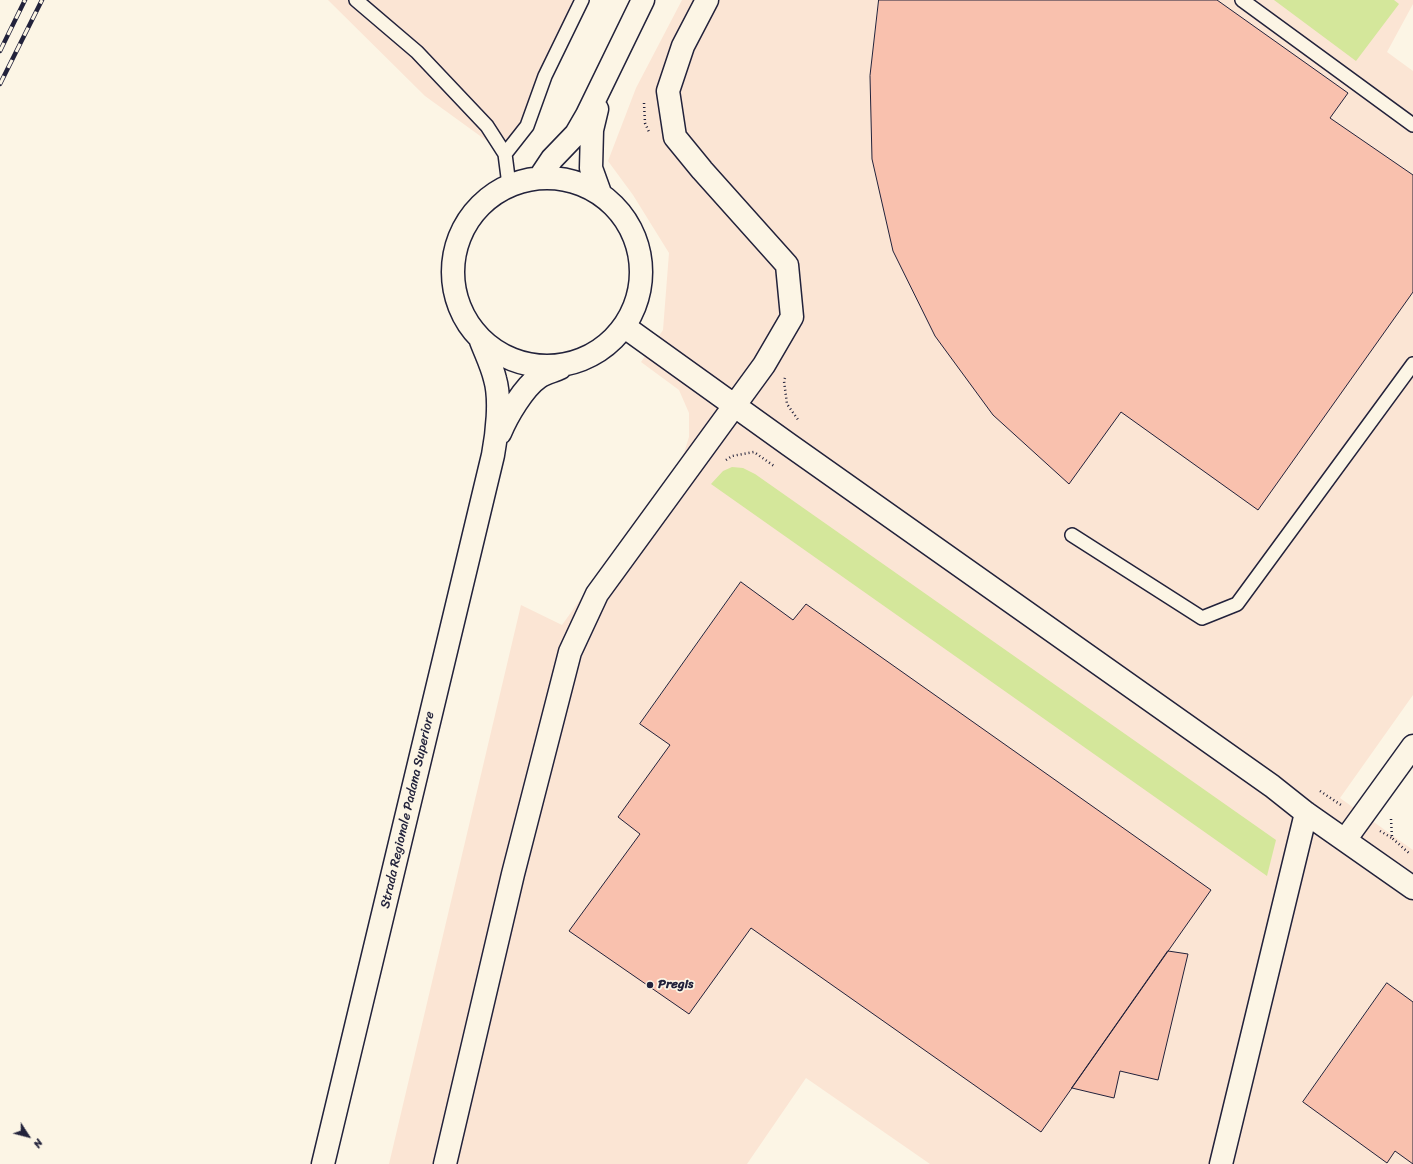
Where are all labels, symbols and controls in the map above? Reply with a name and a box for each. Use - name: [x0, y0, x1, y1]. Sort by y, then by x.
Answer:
- street label: Strada Regionale Padana Superiore: [378, 710, 438, 910]
- place label: Pregis: [658, 977, 693, 993]
- marker: Pregis: [645, 980, 655, 990]
- north arrow: [8, 1116, 48, 1156]
- text: N: [28, 1135, 48, 1152]

